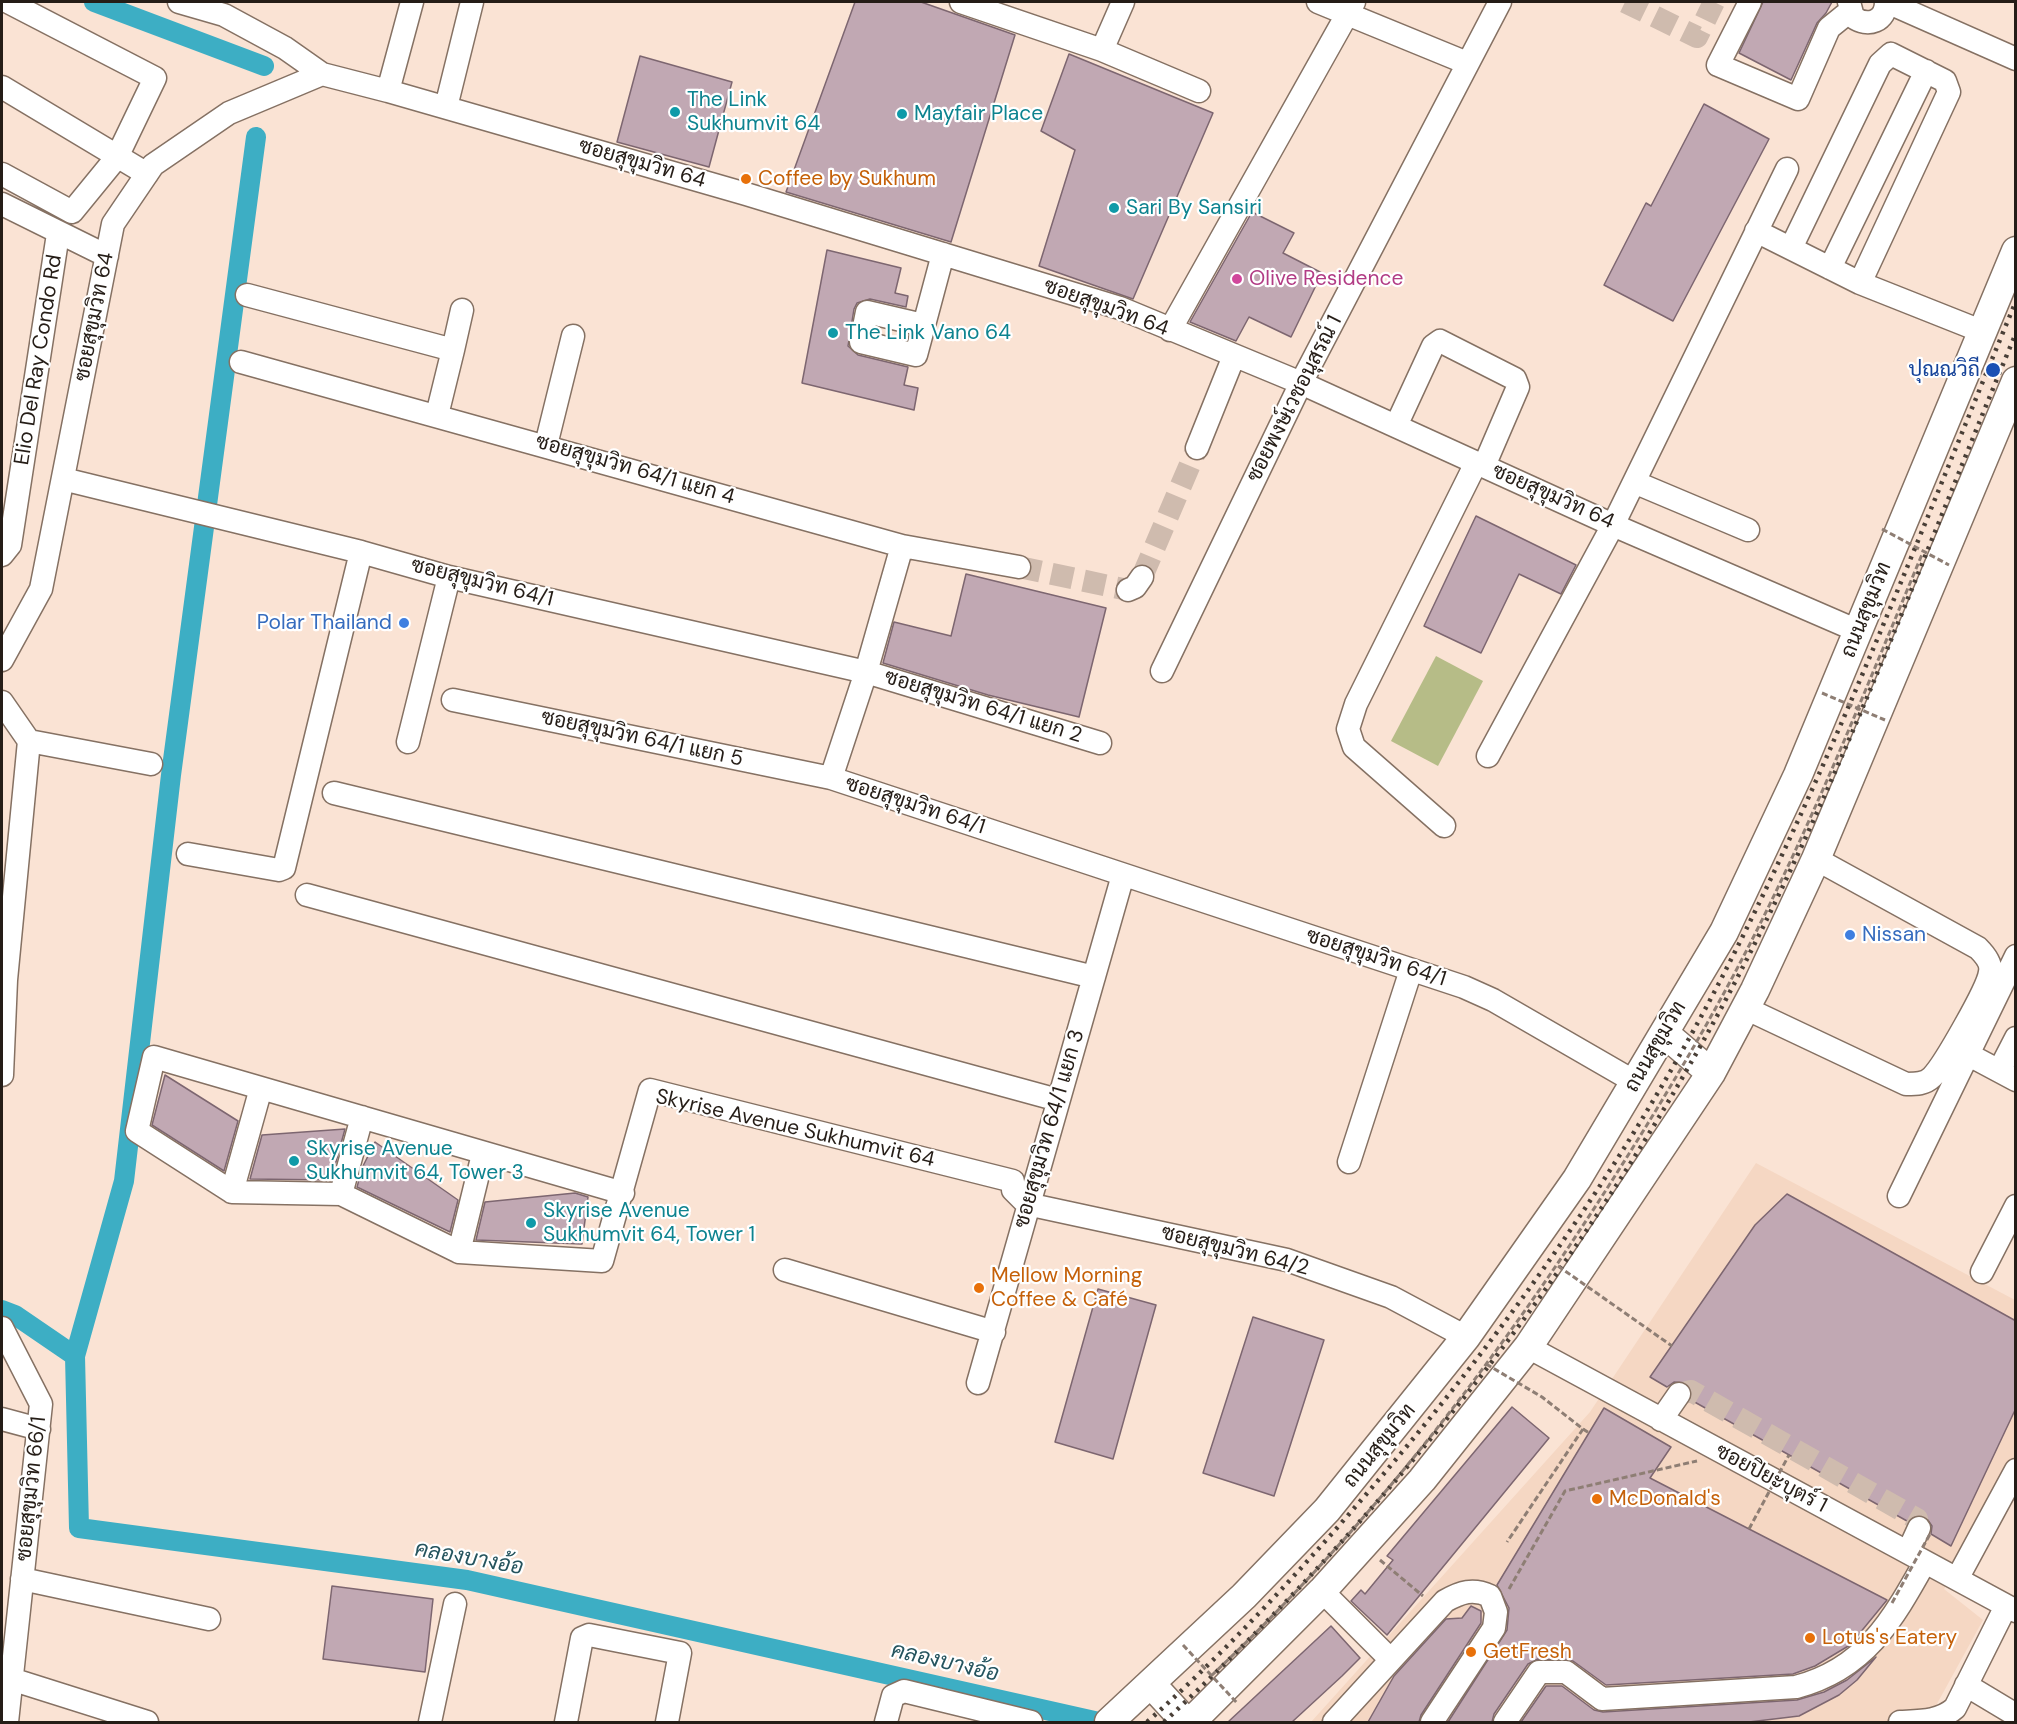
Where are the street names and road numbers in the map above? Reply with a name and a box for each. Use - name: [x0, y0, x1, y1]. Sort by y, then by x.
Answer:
- street label: ซอยสุขุมวิท 64: [576, 134, 708, 194]
- street label: ซอยสุขุมวิท 64: [70, 250, 120, 384]
- street label: Elio Del Ray Condo Rd: [10, 253, 68, 467]
- street label: ซอยสุขุมวิท 64: [1040, 274, 1172, 342]
- street label: ซอยพงษ์เวชอนุสรณ์ 1: [1242, 311, 1348, 487]
- street label: ซอยสุขุมวิท 64/1 แยก 4: [533, 430, 737, 510]
- street label: ซอยสุขุมวิท 64: [1488, 459, 1618, 535]
- street label: ซอยสุขุมวิท 64/1: [408, 553, 556, 613]
- street label: ถนนสุขุมวิท: [1836, 558, 1898, 662]
- street label: ซอยสุขุมวิท 64/1 แยก 2: [881, 665, 1085, 749]
- street label: ซอยสุขุมวิท 64/1 แยก 5: [539, 705, 745, 773]
- street label: ซอยสุขุมวิท 64/1: [842, 772, 988, 840]
- street label: ซอยสุขุมวิท 64/1: [1303, 924, 1449, 992]
- street label: ถนนสุขุมวิท: [1620, 997, 1692, 1097]
- street label: ซอยสุขุมวิท 64/1 แยก 3: [1010, 1027, 1090, 1231]
- street label: Skyrise Avenue Sukhumvit 64: [653, 1085, 937, 1173]
- street label: ซอยสุขุมวิท 64/2: [1159, 1220, 1311, 1282]
- street label: ถนนสุขุมวิท: [1338, 1399, 1422, 1493]
- street label: ซอยสุขุมวิท 66/1: [12, 1415, 52, 1563]
- street label: ซอยปิยะบุตร์ 1: [1711, 1439, 1831, 1519]

